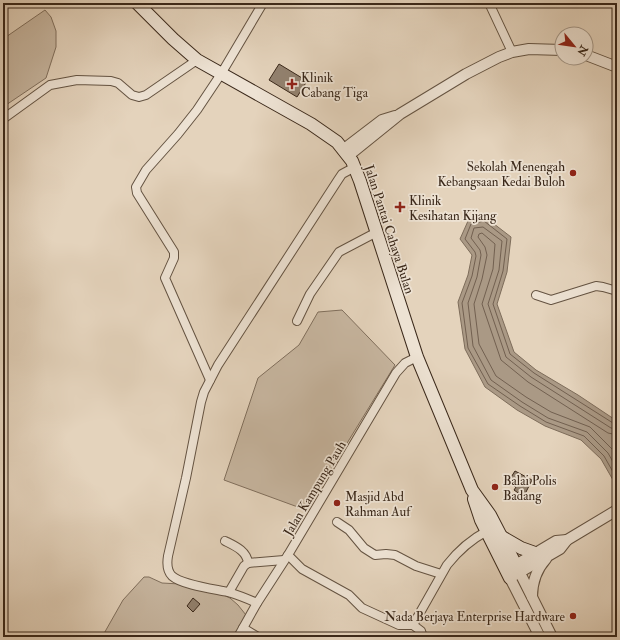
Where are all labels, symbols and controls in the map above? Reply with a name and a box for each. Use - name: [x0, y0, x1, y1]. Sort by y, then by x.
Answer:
- north arrow: [554, 26, 594, 66]
- text: N: [574, 42, 591, 59]
- place label: Klinik Cabang Tiga: [301, 70, 369, 101]
- marker: Klinik Cabang Tiga: [286, 78, 298, 90]
- place label: Sekolah Menengah Kebangsaan Kedai Buloh: [437, 159, 565, 190]
- street label: Jalan Pantai Cahaya Bulan: [359, 162, 418, 296]
- marker: Sekolah Menengah Kebangsaan Kedai Buloh: [568, 168, 578, 178]
- place label: Klinik Kesihatan Kijang: [409, 193, 497, 224]
- marker: Klinik Kesihatan Kijang: [394, 201, 406, 213]
- street label: Jalan Kampung Pauh: [280, 438, 351, 540]
- place label: Balai Polis Badang: [503, 473, 557, 504]
- marker: Balai Polis Badang: [490, 482, 500, 492]
- place label: Masjid Abd Rahman Auf: [345, 489, 412, 520]
- marker: Masjid Abd Rahman Auf: [332, 498, 342, 508]
- place label: Nada Berjaya Enterprise Hardware: [384, 609, 566, 626]
- marker: Nada Berjaya Enterprise Hardware: [568, 611, 578, 621]

